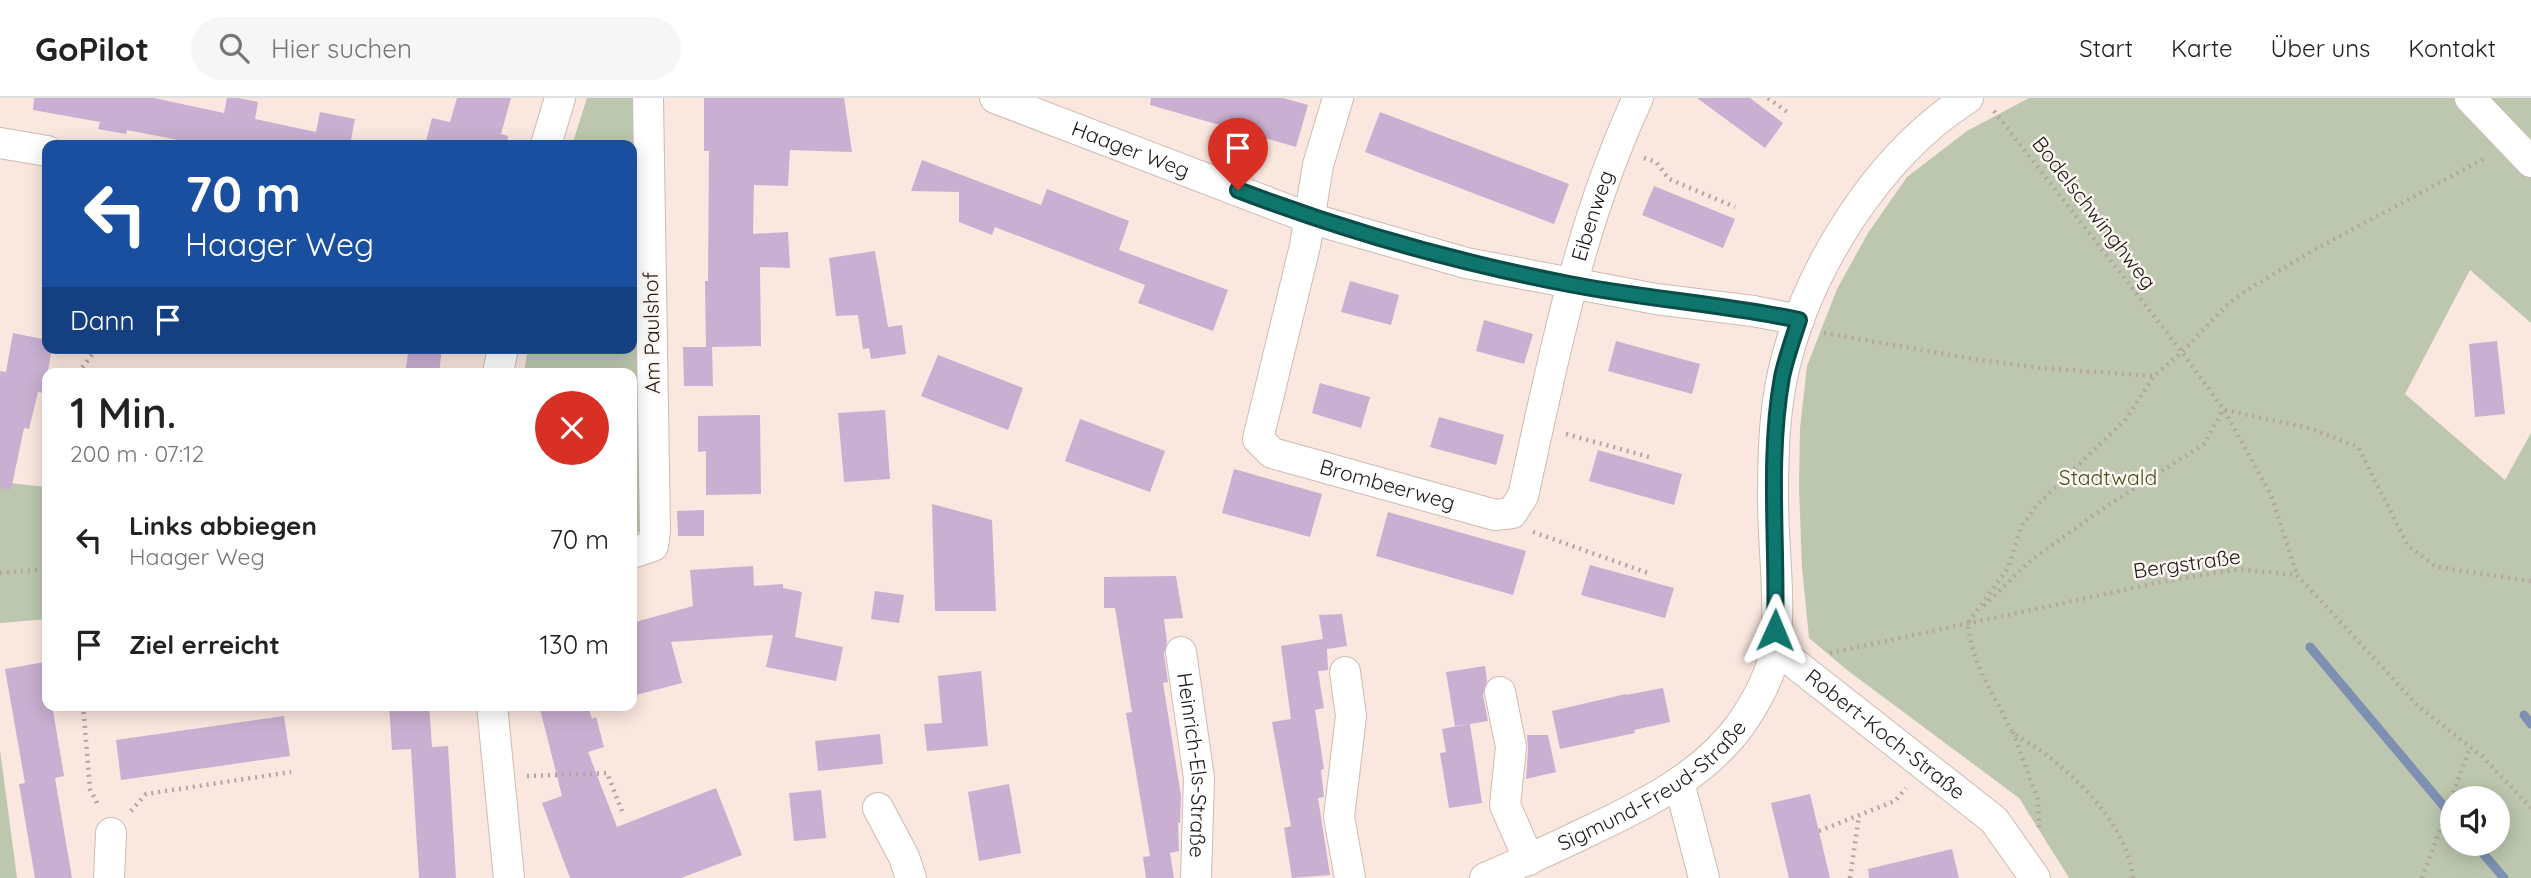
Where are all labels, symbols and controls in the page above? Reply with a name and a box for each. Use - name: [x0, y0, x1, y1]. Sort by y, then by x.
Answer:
- search box: [191, 17, 681, 80]
- text: GoPilot: [35, 28, 149, 69]
- icon: search: [215, 29, 253, 67]
- text: Hier suchen: [271, 32, 412, 65]
- text: Start: [2079, 33, 2133, 63]
- text: Karte: [2171, 33, 2232, 63]
- text: Über uns: [2270, 33, 2370, 63]
- text: Kontakt: [2408, 33, 2496, 63]
- street label: Haager Weg: [1068, 115, 1193, 183]
- pin: [1208, 118, 1268, 190]
- icon: arrive: [1219, 129, 1257, 167]
- street label: Bodelschwinghweg: [2027, 131, 2162, 294]
- text: 70 m: [185, 163, 301, 224]
- street label: Eibenweg: [1565, 167, 1619, 264]
- icon: left: [70, 168, 161, 259]
- text: Haager Weg: [185, 224, 374, 264]
- street label: Am Paulshof: [637, 271, 665, 394]
- icon: arrive: [149, 301, 187, 339]
- text: Dann: [70, 304, 135, 337]
- text: 1 Min.: [70, 386, 176, 439]
- button: close: [535, 391, 609, 465]
- text: 200 m · 07:12: [70, 439, 204, 468]
- street label: Brombeerweg: [1317, 453, 1458, 515]
- park label: Stadtwald: [2059, 464, 2157, 490]
- text: Links abbiegen: [129, 509, 317, 542]
- icon: left: [70, 521, 108, 559]
- text: 70 m: [549, 523, 609, 556]
- text: Haager Weg: [129, 542, 265, 571]
- street label: Bergstraße: [2131, 543, 2242, 583]
- position arrow: [1738, 593, 1812, 667]
- icon: arrive: [70, 626, 108, 664]
- text: Ziel erreicht: [129, 628, 280, 661]
- text: 130 m: [539, 628, 609, 661]
- street label: Robert-Koch-Straße: [1801, 663, 1971, 805]
- street label: Heinrich-Els-Straße: [1172, 671, 1213, 858]
- street label: Sigmund-Freud-Straße: [1553, 715, 1751, 856]
- map controls: [2440, 786, 2510, 856]
- button: sound: [2440, 786, 2510, 856]

